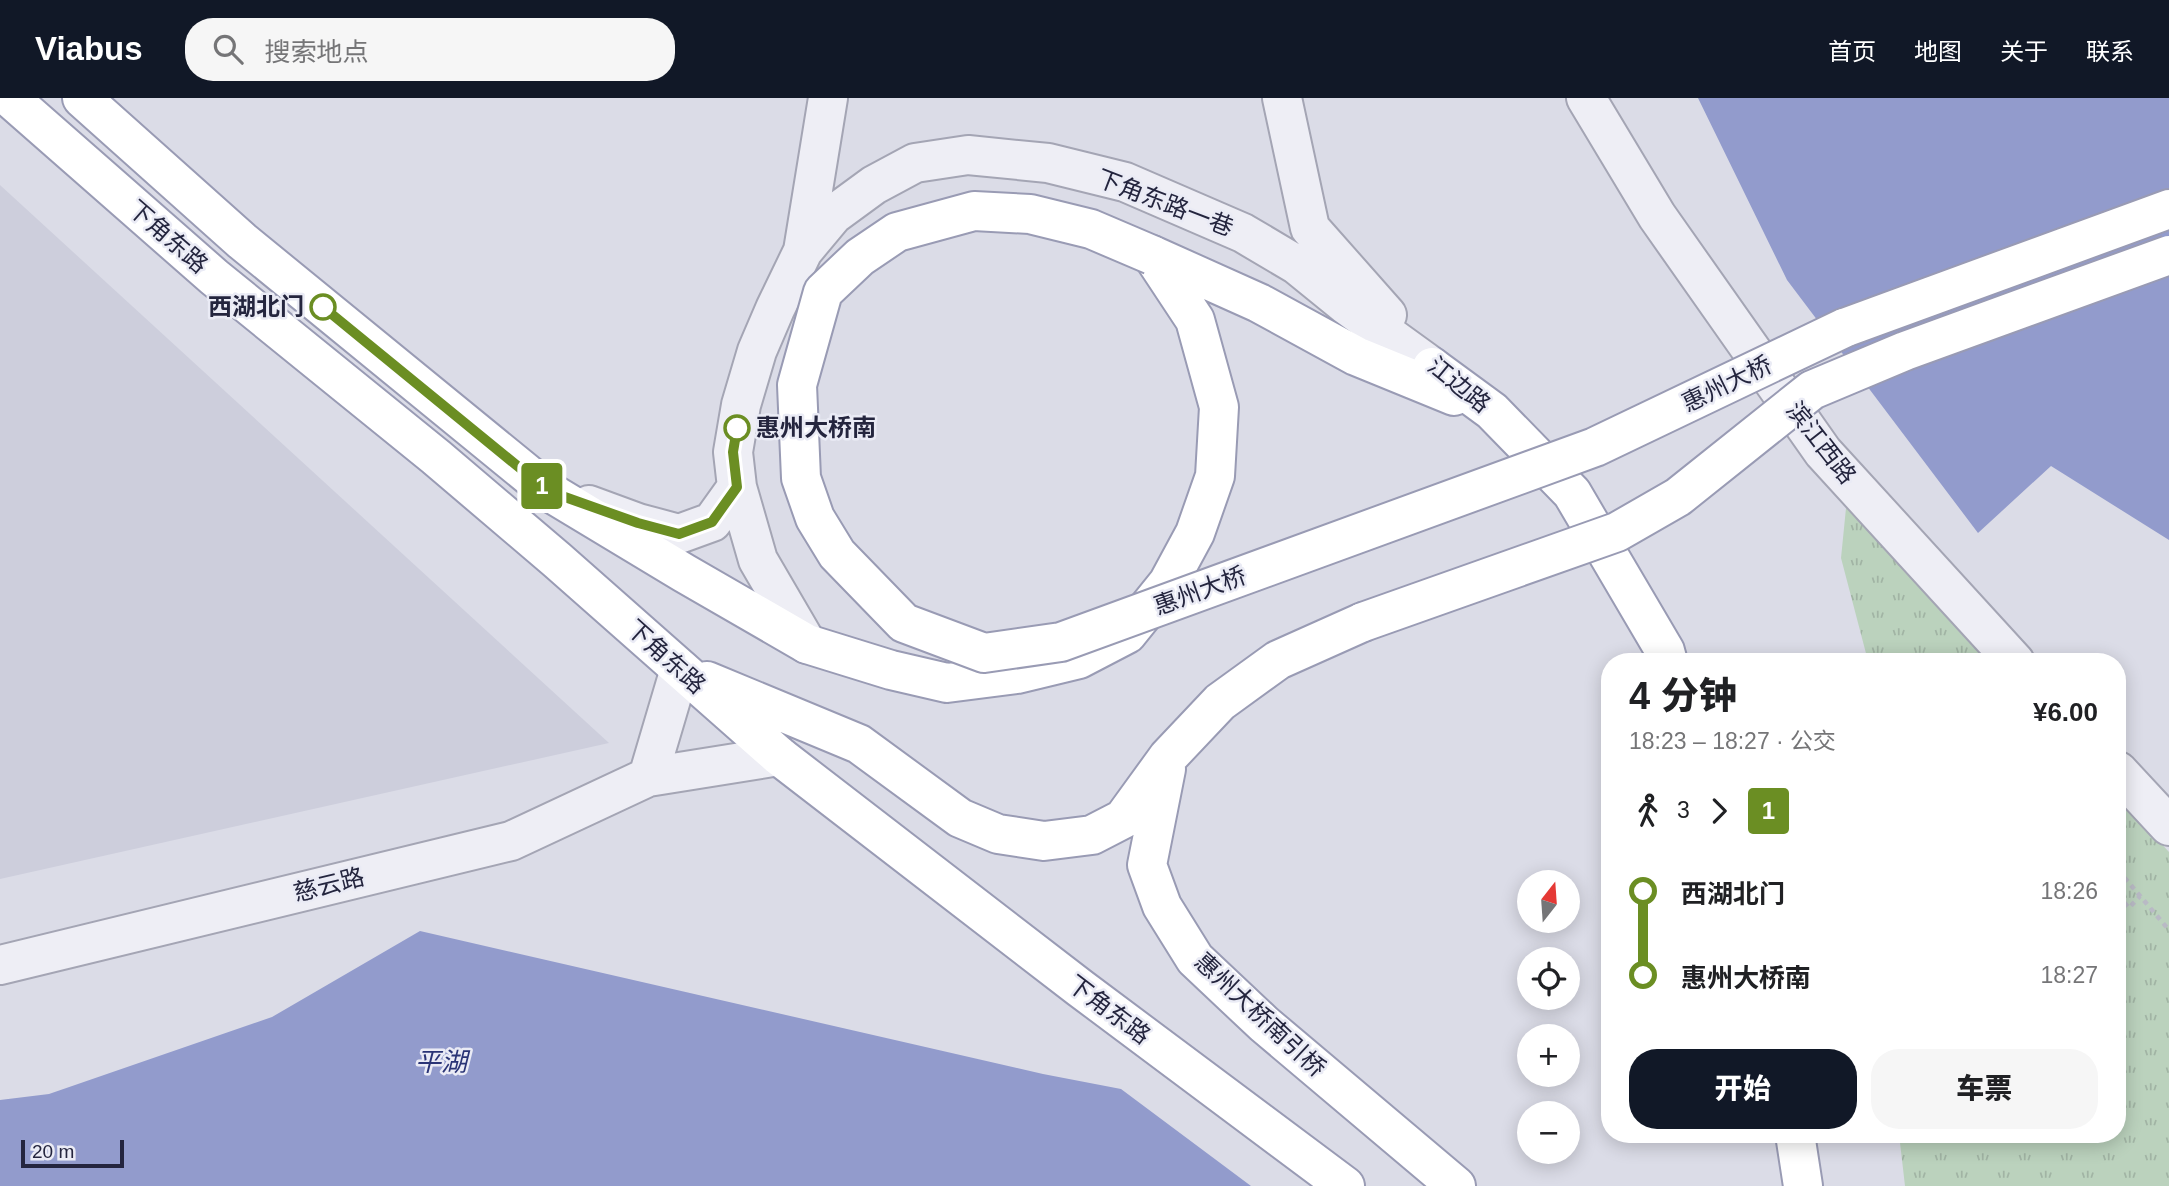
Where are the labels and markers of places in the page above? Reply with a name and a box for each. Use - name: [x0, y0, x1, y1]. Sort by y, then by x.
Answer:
- place label: 西湖北门: [208, 293, 304, 320]
- marker: 西湖北门: [310, 294, 336, 320]
- place label: 惠州大桥南: [756, 414, 876, 441]
- marker: 惠州大桥南: [724, 415, 750, 441]

